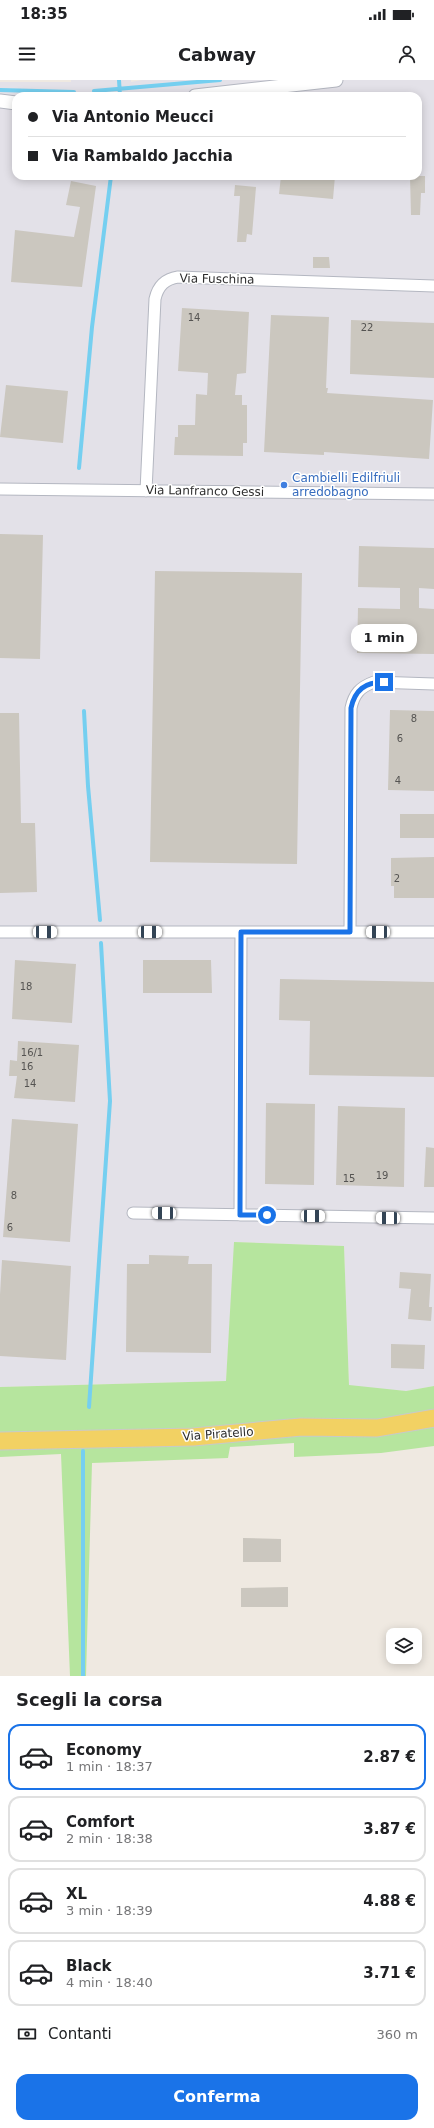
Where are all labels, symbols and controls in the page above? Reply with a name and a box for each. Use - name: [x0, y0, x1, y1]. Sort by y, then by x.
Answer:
- text: 18:35: [20, 5, 68, 23]
- icon: menu: [16, 43, 38, 65]
- icon: person: [396, 43, 418, 65]
- text: Cabway: [178, 44, 256, 65]
- text: Via Antonio Meucci: [52, 108, 214, 126]
- text: Via Rambaldo Jacchia: [52, 147, 233, 165]
- street label: Via Fuschina: [179, 271, 255, 287]
- house number: 14: [188, 312, 200, 323]
- house number: 22: [361, 322, 373, 333]
- place label: Cambielli Edilfriuli arredobagno: [292, 471, 400, 499]
- marker: Cambielli Edilfriuli arredobagno: [279, 480, 289, 490]
- street label: Via Lanfranco Gessi: [146, 483, 264, 499]
- callout: 1 min: [351, 624, 417, 652]
- text: 1 min: [364, 630, 404, 645]
- route end: [375, 673, 393, 691]
- house number: 8: [411, 713, 417, 724]
- house number: 6: [397, 733, 403, 744]
- house number: 4: [395, 775, 401, 786]
- house number: 2: [394, 873, 400, 884]
- car: [33, 926, 57, 938]
- car: [138, 926, 162, 938]
- car: [366, 926, 390, 938]
- house number: 18: [20, 981, 32, 992]
- house number: 16/1: [21, 1047, 43, 1058]
- house number: 16: [21, 1061, 33, 1072]
- house number: 14: [24, 1078, 36, 1089]
- house number: 19: [376, 1170, 388, 1181]
- house number: 15: [343, 1173, 355, 1184]
- house number: 8: [11, 1190, 17, 1201]
- route start: [258, 1206, 276, 1224]
- car: [152, 1207, 176, 1219]
- car: [301, 1210, 325, 1222]
- car: [376, 1212, 400, 1224]
- house number: 6: [7, 1222, 13, 1233]
- street label: Via Piratello: [182, 1425, 254, 1443]
- map controls: [386, 1628, 422, 1664]
- button: layers: [386, 1628, 422, 1664]
- text: Scegli la corsa: [16, 1689, 163, 1710]
- icon: car: [18, 1739, 54, 1775]
- text: Economy: [66, 1741, 142, 1759]
- text: 2.87 €: [363, 1748, 416, 1766]
- text: 1 min · 18:37: [66, 1759, 153, 1774]
- icon: car: [18, 1811, 54, 1847]
- text: Comfort: [66, 1813, 134, 1831]
- text: 3.87 €: [363, 1820, 416, 1838]
- text: 2 min · 18:38: [66, 1831, 153, 1846]
- icon: car: [18, 1883, 54, 1919]
- text: XL: [66, 1885, 87, 1903]
- text: 4.88 €: [363, 1892, 416, 1910]
- text: 3 min · 18:39: [66, 1903, 153, 1918]
- icon: car: [18, 1955, 54, 1991]
- text: Black: [66, 1957, 112, 1975]
- text: 3.71 €: [363, 1964, 416, 1982]
- text: 4 min · 18:40: [66, 1975, 153, 1990]
- icon: cash: [16, 2023, 38, 2045]
- text: Contanti: [48, 2025, 112, 2043]
- text: 360 m: [376, 2027, 418, 2042]
- button: Conferma: [16, 2074, 418, 2120]

